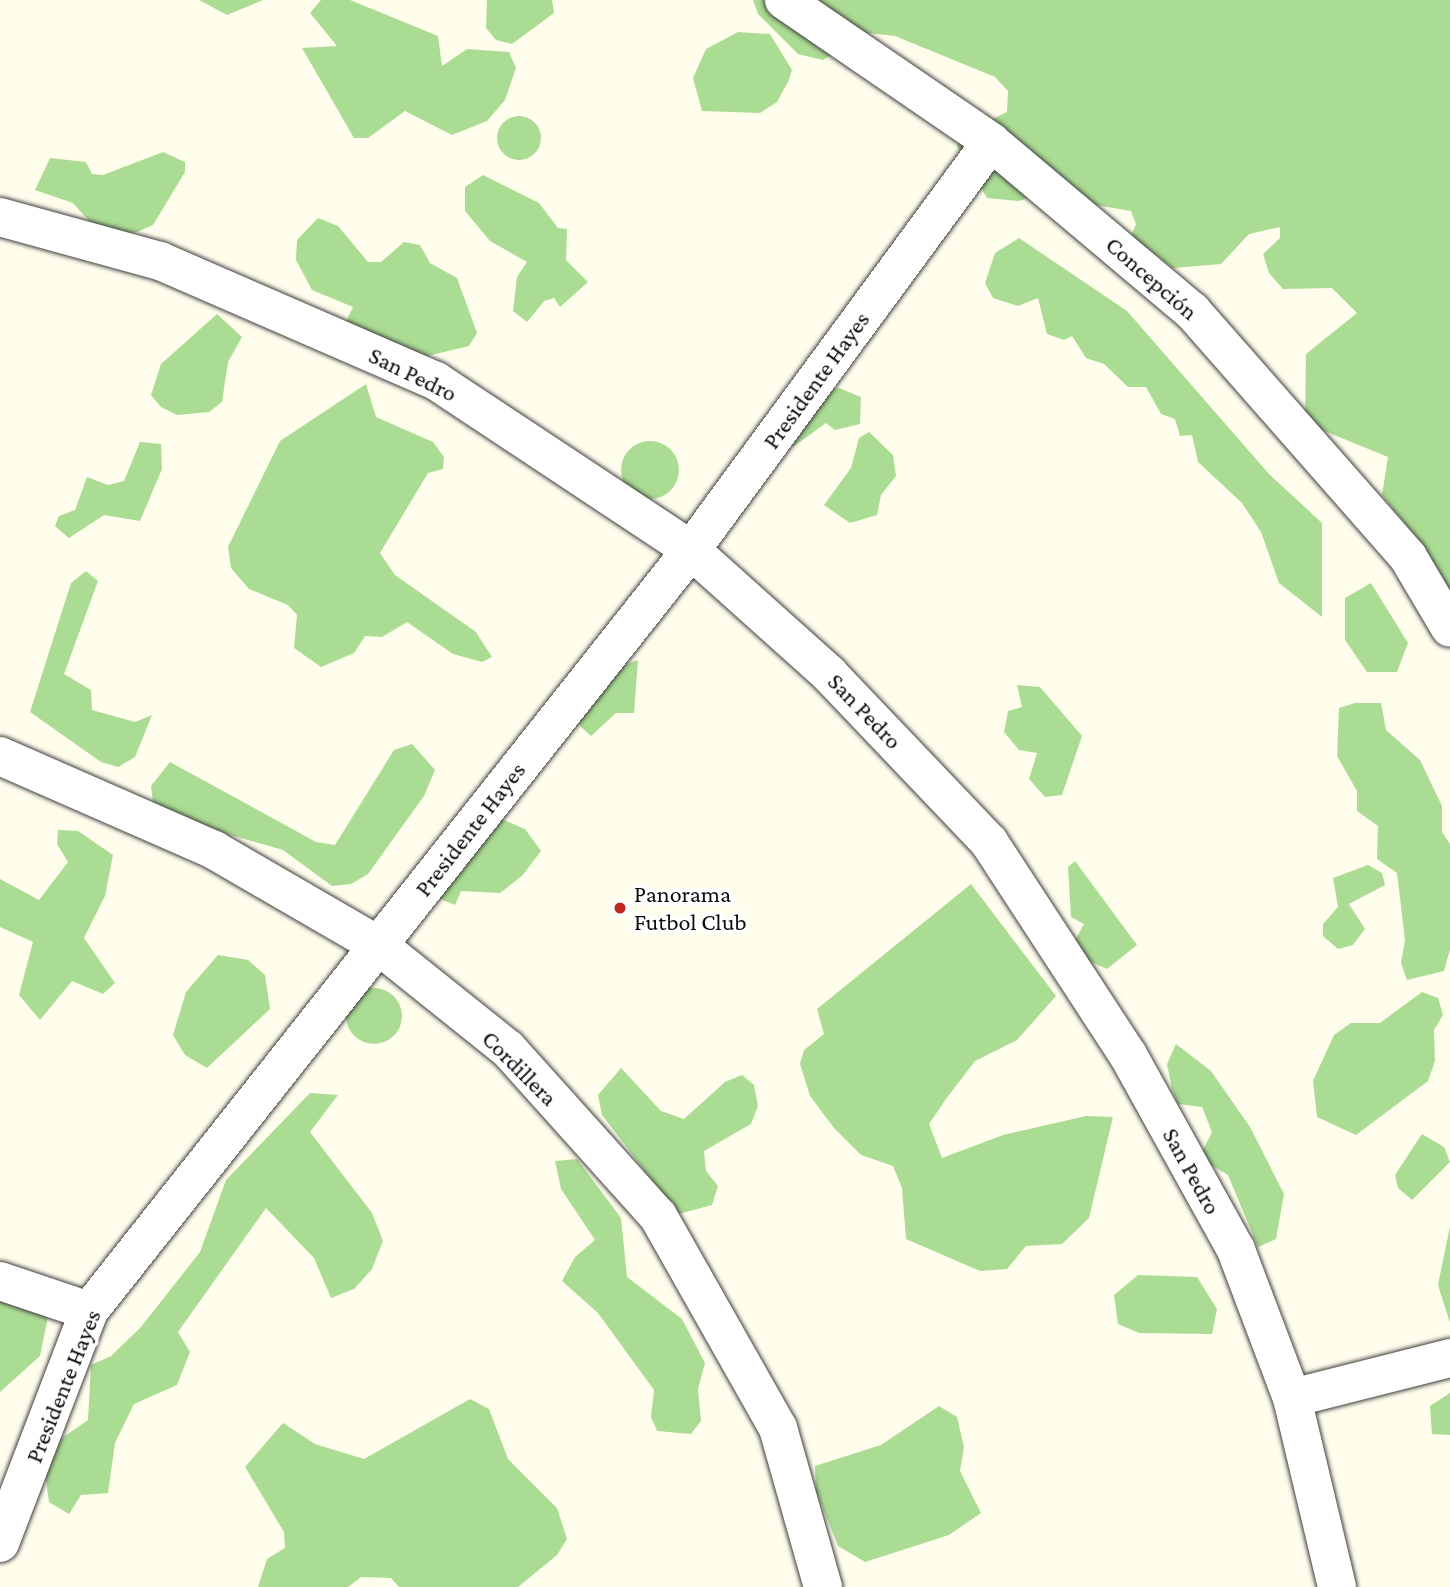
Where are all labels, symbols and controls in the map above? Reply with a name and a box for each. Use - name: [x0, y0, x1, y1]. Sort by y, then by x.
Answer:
- street label: Concepción: [1100, 230, 1204, 326]
- street label: Presidente Hayes: [757, 306, 875, 454]
- street label: San Pedro: [364, 340, 462, 408]
- street label: San Pedro: [822, 667, 908, 755]
- street label: Presidente Hayes: [409, 756, 531, 902]
- place label: Panorama Futbol Club: [634, 880, 747, 936]
- marker: Panorama Futbol Club: [612, 900, 628, 916]
- street label: Cordillera: [476, 1024, 564, 1112]
- street label: San Pedro: [1157, 1123, 1227, 1219]
- street label: Presidente Hayes: [19, 1305, 107, 1467]

